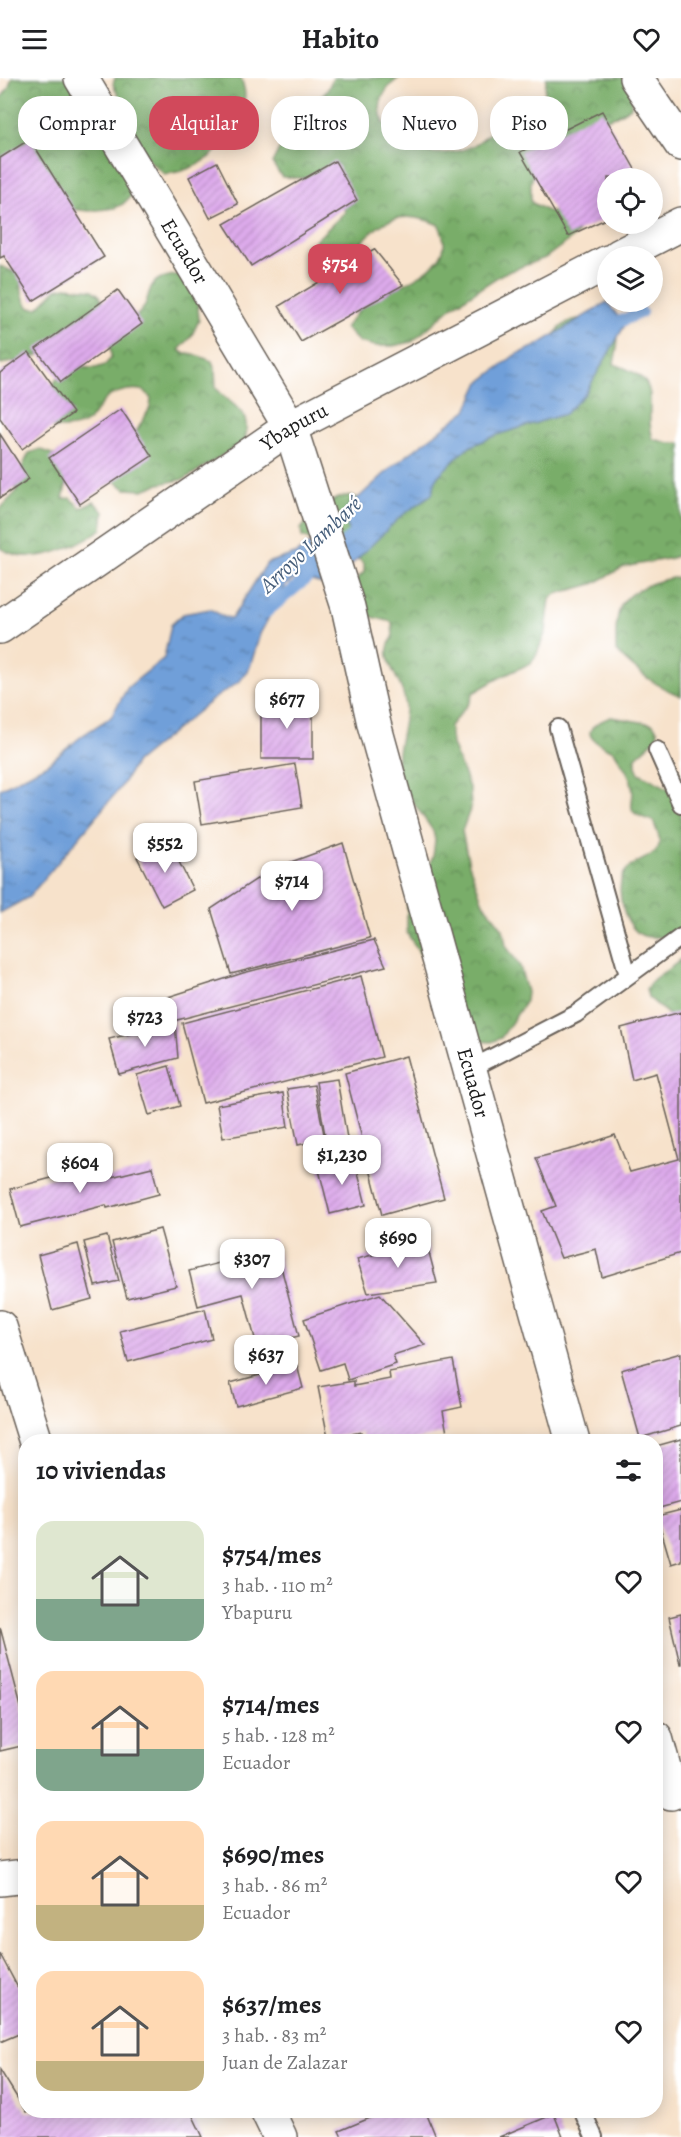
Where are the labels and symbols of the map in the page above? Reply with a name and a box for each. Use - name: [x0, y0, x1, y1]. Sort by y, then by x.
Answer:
- street label: Ecuador: [154, 213, 215, 289]
- pin: $754: [304, 244, 376, 295]
- street label: Ybapuru: [254, 396, 333, 458]
- water label: Arroyo Lambaré: [252, 489, 368, 601]
- pin: $677: [251, 679, 323, 730]
- pin: $552: [129, 823, 201, 874]
- pin: $714: [256, 861, 328, 912]
- pin: $723: [109, 997, 181, 1048]
- street label: Ecuador: [450, 1044, 496, 1121]
- pin: $1,230: [293, 1135, 391, 1186]
- pin: $604: [44, 1143, 116, 1194]
- pin: $690: [362, 1218, 434, 1269]
- pin: $307: [216, 1239, 288, 1290]
- pin: $637: [230, 1335, 302, 1386]

